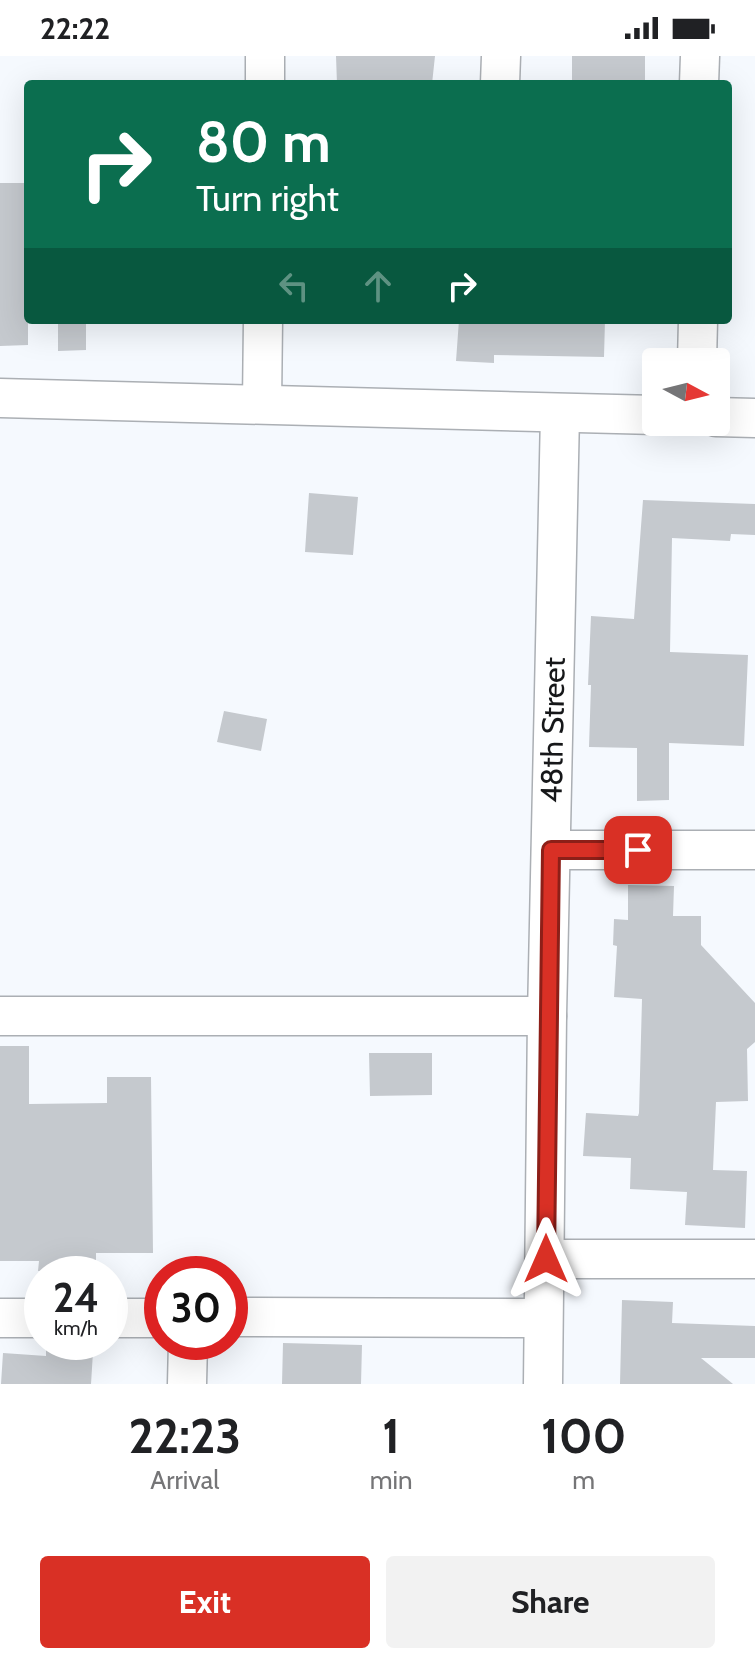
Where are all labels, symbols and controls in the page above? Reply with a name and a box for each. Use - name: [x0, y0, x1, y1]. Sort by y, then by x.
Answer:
- text: 22:22: [40, 10, 110, 47]
- text: 80 m: [196, 108, 331, 176]
- icon: right: [64, 112, 168, 216]
- text: Turn right: [196, 176, 339, 220]
- icon: left: [272, 264, 316, 308]
- icon: ahead: [356, 264, 400, 308]
- icon: right: [440, 264, 484, 308]
- north arrow: [642, 348, 730, 436]
- map controls: [642, 348, 730, 436]
- street label: 48th Street: [533, 657, 573, 803]
- pin: [604, 816, 672, 884]
- icon: arrive: [616, 828, 660, 872]
- position arrow: [504, 1217, 588, 1301]
- speed limit sign: 30: [144, 1256, 248, 1360]
- text: 24: [53, 1273, 99, 1322]
- text: km/h: [54, 1316, 98, 1340]
- text: 22:23: [128, 1407, 241, 1465]
- text: 1: [382, 1407, 400, 1465]
- text: 100: [541, 1407, 626, 1465]
- text: Arrival: [150, 1464, 219, 1496]
- text: min: [370, 1464, 413, 1496]
- text: m: [572, 1464, 595, 1496]
- button: Exit: [40, 1556, 370, 1648]
- button: Share: [386, 1556, 715, 1648]

